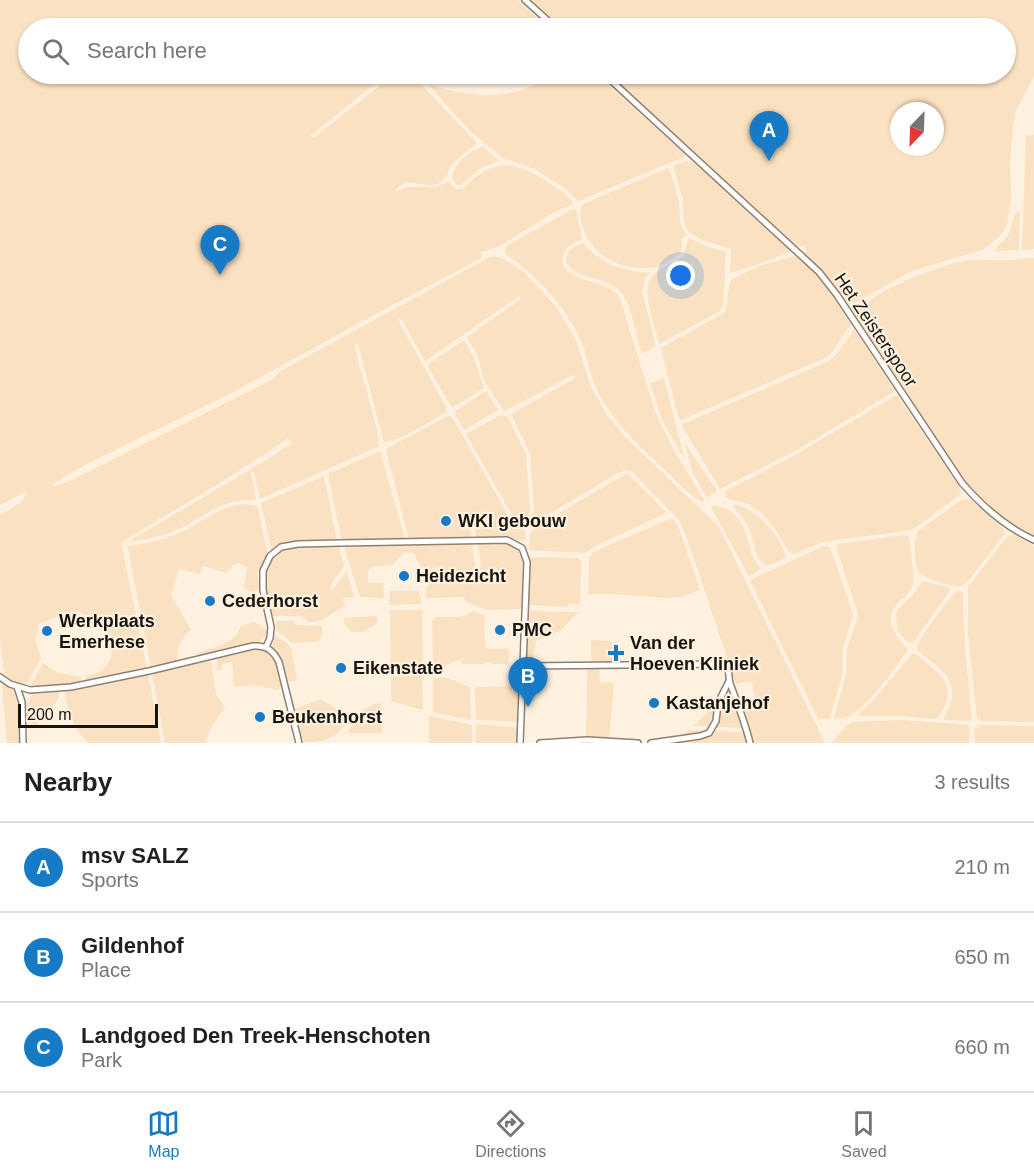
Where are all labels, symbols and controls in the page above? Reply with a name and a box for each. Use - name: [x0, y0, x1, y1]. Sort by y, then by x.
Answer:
- search box: [18, 18, 1016, 84]
- icon: search: [39, 35, 72, 68]
- text: Search here: [87, 38, 207, 63]
- north arrow: [890, 102, 944, 156]
- pin: A: [750, 112, 788, 161]
- pin: C: [200, 226, 240, 275]
- your location: [666, 261, 695, 290]
- street label: Het Zeisterspoor: [831, 269, 921, 391]
- place label: WKI gebouw: [458, 511, 567, 531]
- marker: WKI gebouw: [439, 514, 453, 528]
- place label: Heidezicht: [416, 566, 506, 586]
- marker: Heidezicht: [397, 569, 411, 583]
- place label: Cederhorst: [222, 591, 318, 611]
- marker: Cederhorst: [203, 594, 217, 608]
- place label: Werkplaats Emerhese: [59, 611, 155, 652]
- place label: PMC: [512, 620, 552, 640]
- marker: PMC: [493, 623, 507, 637]
- marker: Werkplaats Emerhese: [40, 624, 54, 638]
- place label: Van der Hoeven Kliniek: [630, 633, 760, 674]
- marker: Van der Hoeven Kliniek: [607, 644, 625, 662]
- place label: Eikenstate: [353, 658, 443, 678]
- pin: B: [508, 658, 548, 707]
- marker: Eikenstate: [334, 661, 348, 675]
- place label: Kastanjehof: [666, 693, 770, 713]
- marker: Kastanjehof: [647, 696, 661, 710]
- scale bar: [18, 701, 158, 728]
- text: 200 m: [27, 706, 71, 723]
- place label: Beukenhorst: [272, 707, 382, 727]
- marker: Beukenhorst: [253, 710, 267, 724]
- text: Nearby: [24, 767, 112, 797]
- text: 3 results: [934, 771, 1010, 793]
- text: msv SALZ: [81, 843, 189, 868]
- text: A: [36, 856, 51, 878]
- text: 210 m: [954, 856, 1010, 878]
- text: Sports: [81, 869, 139, 891]
- text: Gildenhof: [81, 933, 184, 958]
- text: B: [36, 946, 51, 968]
- text: 650 m: [954, 946, 1010, 968]
- text: Place: [81, 959, 131, 981]
- text: Landgoed Den Treek-Henschoten: [81, 1023, 431, 1048]
- text: C: [36, 1036, 51, 1058]
- text: 660 m: [954, 1036, 1010, 1058]
- text: Park: [81, 1049, 122, 1071]
- tab: Map: [147, 1107, 180, 1161]
- tab: Directions: [475, 1107, 546, 1161]
- tab: Saved: [841, 1107, 887, 1161]

